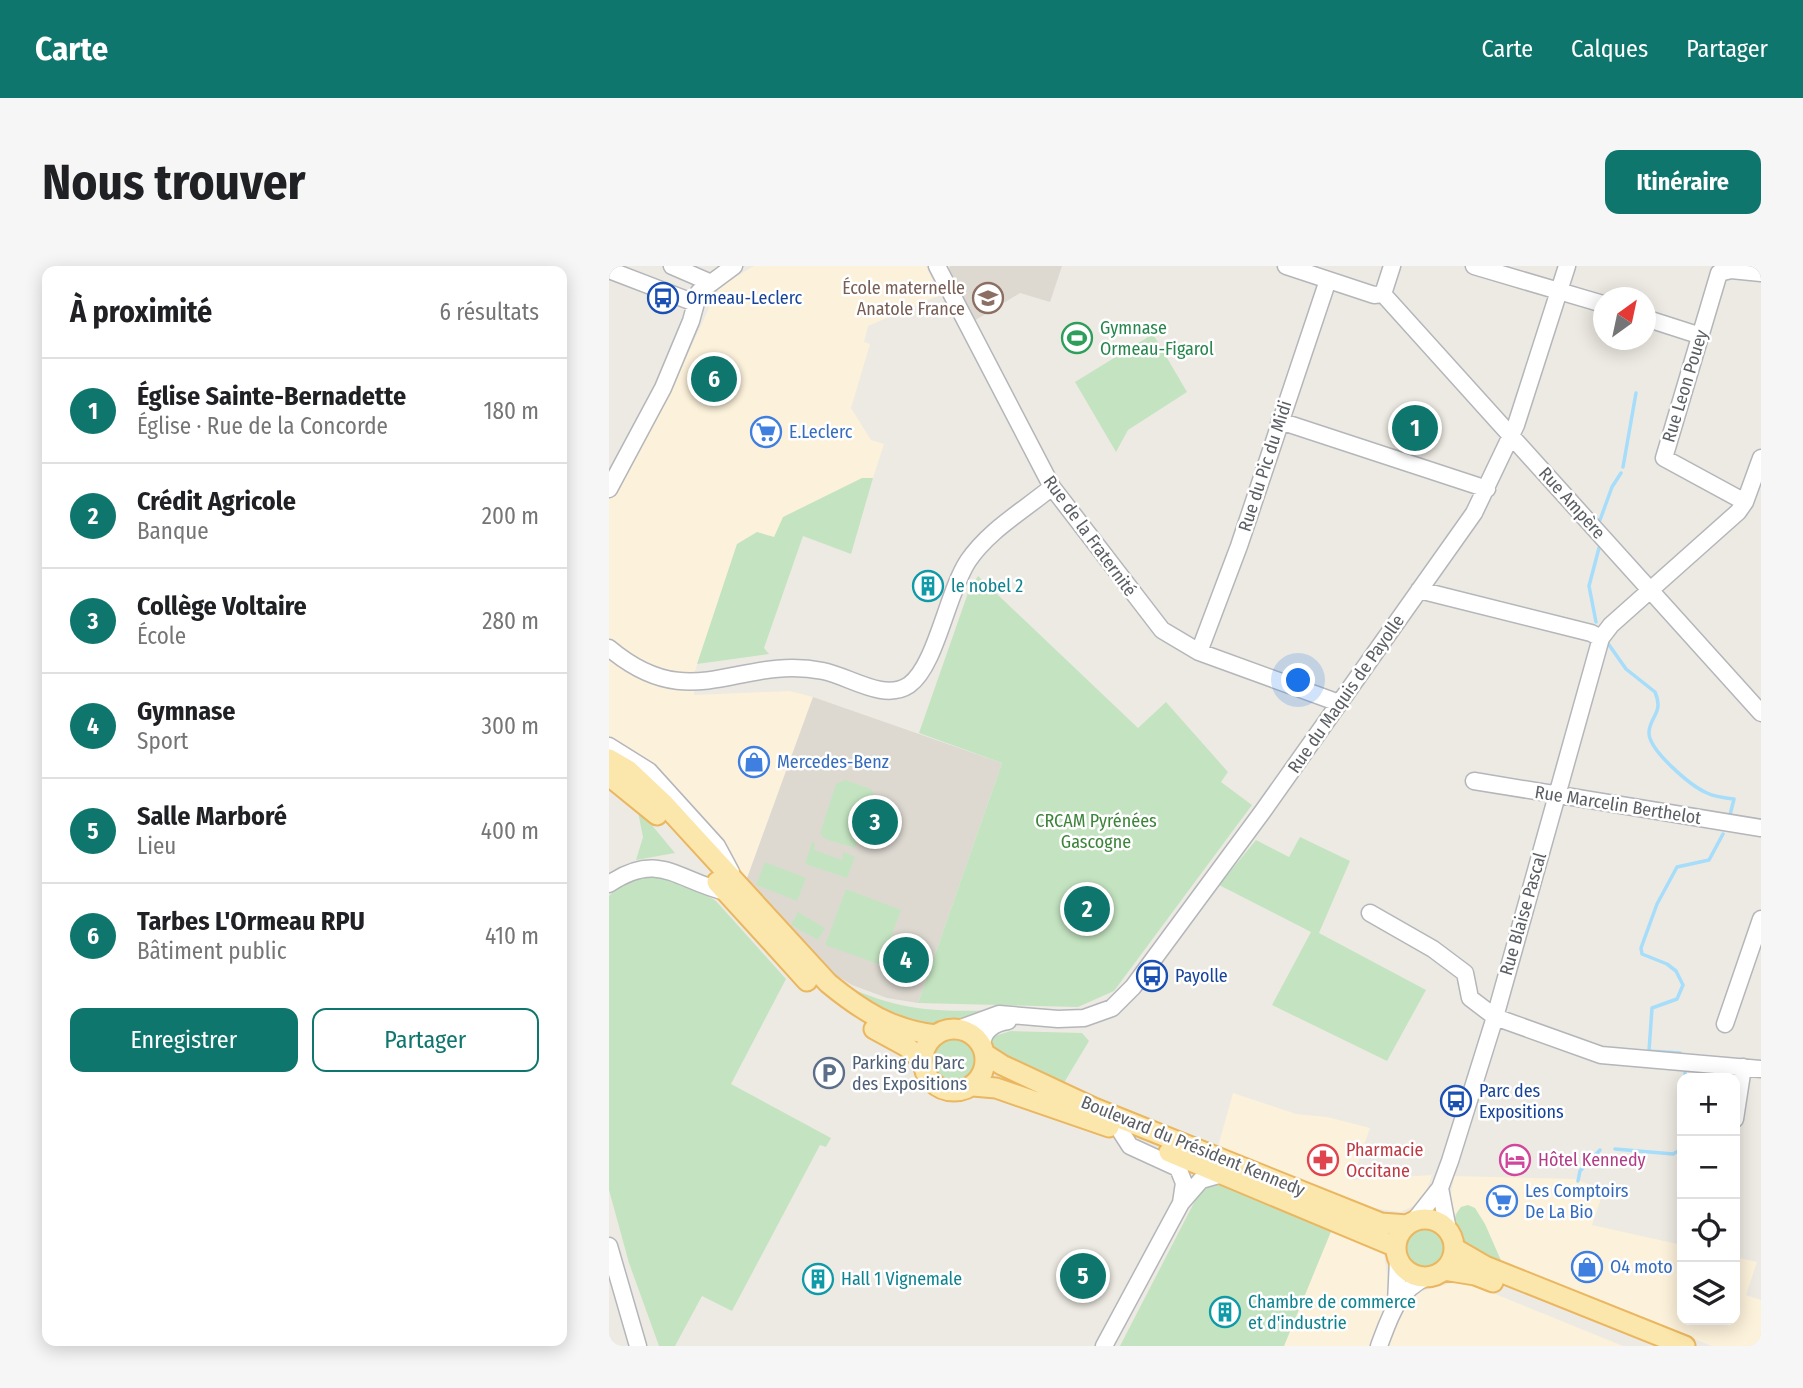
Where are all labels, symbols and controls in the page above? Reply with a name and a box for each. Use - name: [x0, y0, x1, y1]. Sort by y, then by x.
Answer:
- text: Carte: [35, 29, 108, 69]
- text: Carte: [1482, 35, 1533, 63]
- text: Calques: [1571, 35, 1648, 63]
- text: Partager: [1686, 35, 1768, 63]
- button: Itinéraire: [1605, 150, 1761, 214]
- text: Nous trouver: [42, 153, 305, 212]
- place label: École maternelle Anatole France: [842, 276, 965, 320]
- bus stop icon: Ormeau-Leclerc: [646, 281, 680, 315]
- school or university icon: École maternelle Anatole France: [971, 281, 1005, 315]
- place label: Ormeau-Leclerc: [686, 287, 803, 309]
- north arrow: [1593, 287, 1656, 350]
- text: À proximité: [70, 294, 212, 330]
- text: 6 résultats: [440, 298, 539, 326]
- place label: Gymnase Ormeau-Figarol: [1100, 317, 1214, 360]
- sports icon: Gymnase Ormeau-Figarol: [1060, 321, 1094, 355]
- street label: Rue Leon Pouey: [1657, 327, 1713, 445]
- pin: 6: [691, 353, 737, 405]
- text: Église Sainte-Bernadette: [137, 381, 406, 412]
- text: 1: [88, 397, 98, 425]
- text: 180 m: [483, 397, 539, 425]
- street label: Rue du Pic du Midi: [1233, 398, 1297, 534]
- pin: 1: [1392, 402, 1438, 454]
- text: Église · Rue de la Concorde: [137, 412, 388, 440]
- supermarket icon: E.Leclerc: [749, 415, 783, 449]
- place label: E.Leclerc: [789, 421, 853, 443]
- street label: Rue Ampère: [1534, 463, 1610, 543]
- street label: Rue de la Fraternité: [1039, 471, 1141, 601]
- text: Crédit Agricole: [137, 486, 296, 517]
- text: 2: [88, 502, 98, 530]
- text: 200 m: [482, 502, 539, 530]
- text: Banque: [137, 517, 209, 545]
- building icon: le nobel 2: [911, 569, 945, 603]
- place label: le nobel 2: [951, 575, 1023, 597]
- text: Collège Voltaire: [137, 591, 307, 622]
- text: 3: [88, 607, 98, 635]
- text: 280 m: [482, 607, 539, 635]
- street label: Rue du Maquis de Payolle: [1283, 610, 1409, 777]
- text: École: [137, 622, 186, 650]
- your location: [1281, 663, 1315, 697]
- text: Gymnase: [137, 696, 236, 727]
- text: 4: [87, 712, 99, 740]
- text: 300 m: [482, 712, 539, 740]
- text: Sport: [137, 727, 188, 755]
- shop icon: Mercedes-Benz: [737, 745, 771, 779]
- place label: Mercedes-Benz: [777, 751, 889, 773]
- street label: Rue Marcelin Berthelot: [1533, 781, 1703, 829]
- pin: 3: [852, 796, 898, 848]
- text: Salle Marboré: [137, 801, 287, 832]
- park label: CRCAM Pyrénées Gascogne: [1035, 810, 1157, 853]
- text: 5: [87, 817, 99, 845]
- text: 400 m: [481, 817, 539, 845]
- text: Lieu: [137, 832, 176, 860]
- street label: Rue Blaise Pascal: [1495, 850, 1551, 978]
- pin: 2: [1064, 883, 1110, 935]
- text: Tarbes L'Ormeau RPU: [137, 906, 365, 937]
- text: 6: [87, 922, 99, 950]
- text: 410 m: [485, 922, 539, 950]
- pin: 4: [883, 934, 929, 986]
- text: Bâtiment public: [137, 937, 286, 965]
- bus stop icon: Payolle: [1135, 959, 1169, 993]
- place label: Payolle: [1175, 965, 1228, 987]
- button: Enregistrer: [70, 1008, 298, 1072]
- button: Partager: [312, 1008, 539, 1072]
- place label: Parking du Parc des Expositions: [852, 1052, 967, 1095]
- parking icon: Parking du Parc des Expositions: [812, 1056, 846, 1090]
- map controls: [1677, 1073, 1740, 1325]
- button: +: [1677, 1073, 1740, 1136]
- place label: Parc des Expositions: [1479, 1080, 1564, 1123]
- bus stop icon: Parc des Expositions: [1439, 1084, 1473, 1118]
- street label: Boulevard du Président Kennedy: [1078, 1091, 1308, 1201]
- button: −: [1677, 1136, 1740, 1199]
- place label: Pharmacie Occitane: [1346, 1139, 1424, 1182]
- pharmacy icon: Pharmacie Occitane: [1306, 1143, 1340, 1177]
- hotel icon: Hôtel Kennedy: [1498, 1143, 1532, 1177]
- place label: Hôtel Kennedy: [1538, 1149, 1646, 1171]
- place label: Les Comptoirs De La Bio: [1525, 1180, 1629, 1223]
- supermarket icon: Les Comptoirs De La Bio: [1485, 1184, 1519, 1218]
- button: locate: [1677, 1199, 1740, 1262]
- pin: 5: [1060, 1250, 1106, 1302]
- shop icon: O4 moto: [1570, 1250, 1604, 1284]
- place label: O4 moto: [1610, 1256, 1673, 1278]
- building icon: Hall 1 Vignemale: [801, 1262, 835, 1296]
- button: layers: [1677, 1262, 1740, 1325]
- place label: Hall 1 Vignemale: [841, 1268, 962, 1290]
- place label: Chambre de commerce et d'industrie: [1248, 1291, 1416, 1334]
- building icon: Chambre de commerce et d'industrie: [1208, 1295, 1242, 1329]

